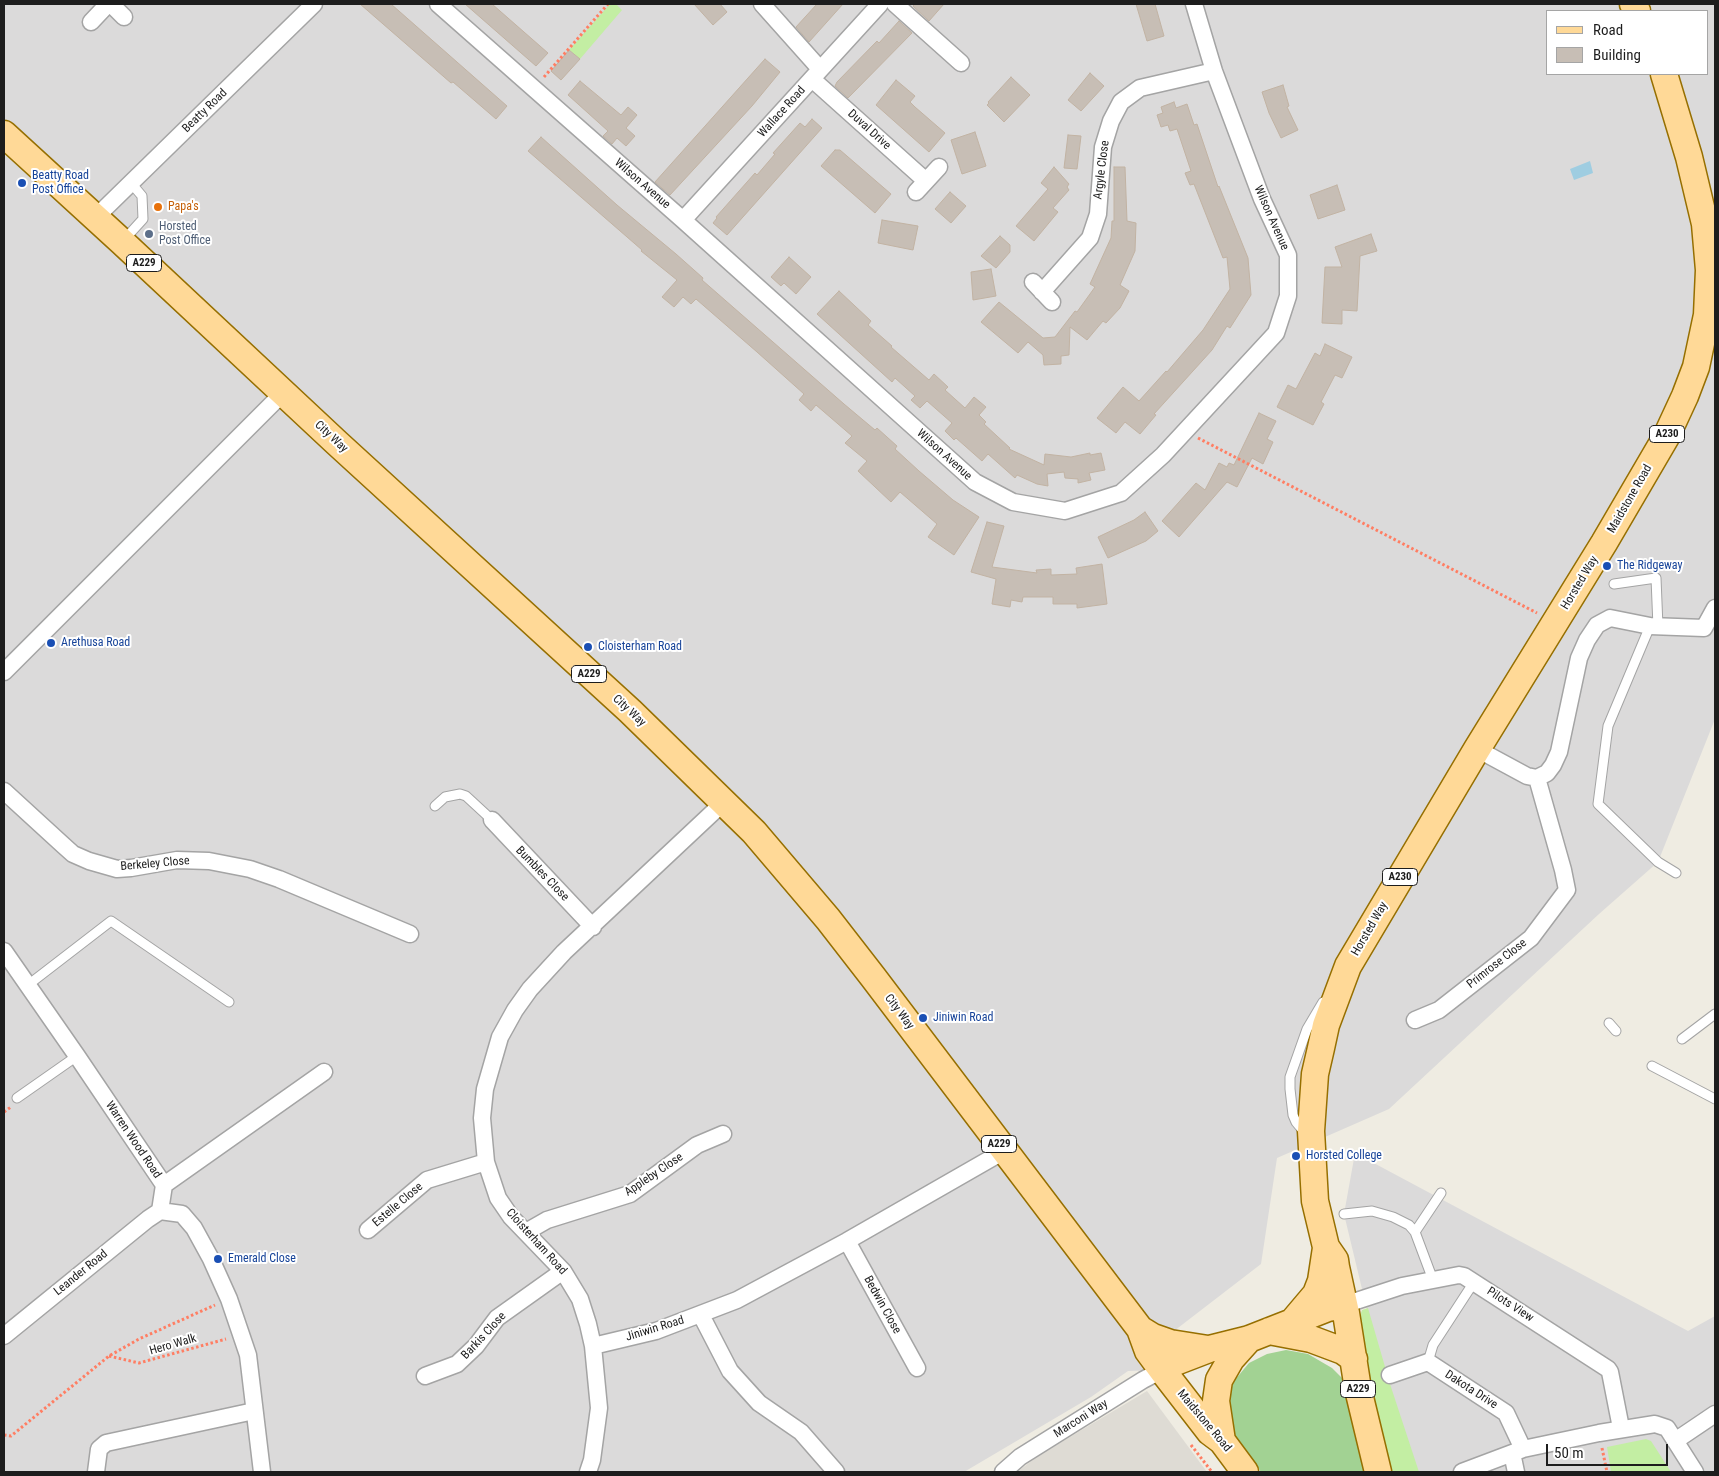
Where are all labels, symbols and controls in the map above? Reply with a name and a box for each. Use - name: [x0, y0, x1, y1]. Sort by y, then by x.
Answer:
- legend: [1546, 10, 1709, 75]
- text: Road: [1593, 21, 1623, 39]
- text: Building: [1593, 46, 1641, 64]
- street label: Wallace Road: [755, 83, 809, 141]
- street label: Beatty Road: [180, 86, 230, 136]
- street label: Duval Drive: [845, 107, 893, 153]
- street label: Argyle Close: [1091, 140, 1113, 200]
- street label: Wilson Avenue: [611, 156, 673, 212]
- place label: Beatty Road Post Office: [32, 169, 89, 197]
- marker: Beatty Road Post Office: [16, 177, 28, 189]
- street label: Wilson Avenue: [1250, 183, 1292, 253]
- place label: Papa's: [168, 200, 199, 214]
- marker: Papa's: [152, 201, 164, 213]
- place label: Horsted Post Office: [159, 220, 211, 248]
- marker: Horsted Post Office: [143, 228, 155, 240]
- road number: A229: [126, 254, 162, 272]
- street label: City Way: [311, 418, 351, 456]
- street label: Wilson Avenue: [913, 426, 975, 484]
- road number: A230: [1650, 426, 1684, 442]
- street label: Maidstone Road: [1605, 462, 1655, 536]
- street label: Horsted Way: [1558, 554, 1602, 612]
- place label: The Ridgeway: [1617, 559, 1682, 573]
- marker: The Ridgeway: [1601, 560, 1613, 572]
- place label: Arethusa Road: [61, 636, 130, 650]
- marker: Arethusa Road: [45, 637, 57, 649]
- place label: Cloisterham Road: [598, 640, 682, 654]
- marker: Cloisterham Road: [582, 641, 594, 653]
- road number: A229: [572, 666, 606, 682]
- street label: City Way: [609, 692, 649, 730]
- street label: Bumbles Close: [512, 844, 572, 904]
- street label: Berkeley Close: [120, 854, 190, 874]
- road number: A230: [1382, 869, 1418, 886]
- street label: Horsted Way: [1349, 899, 1391, 959]
- street label: Primrose Close: [1464, 936, 1530, 992]
- street label: City Way: [881, 992, 917, 1032]
- place label: Jiniwin Road: [933, 1011, 993, 1025]
- marker: Jiniwin Road: [917, 1012, 929, 1024]
- street label: Warren Wood Road: [102, 1099, 164, 1181]
- road number: A229: [982, 1136, 1016, 1152]
- place label: Horsted College: [1306, 1149, 1382, 1163]
- street label: Appleby Close: [622, 1150, 686, 1200]
- marker: Horsted College: [1290, 1150, 1302, 1162]
- street label: Estelle Close: [370, 1180, 426, 1230]
- street label: Cloisterham Road: [503, 1206, 569, 1278]
- street label: Leander Road: [51, 1247, 111, 1299]
- place label: Emerald Close: [228, 1252, 296, 1266]
- marker: Emerald Close: [212, 1253, 224, 1265]
- street label: Bedwin Close: [860, 1274, 904, 1336]
- street label: Pilots View: [1484, 1285, 1536, 1325]
- street label: Barkis Close: [459, 1310, 509, 1362]
- street label: Jiniwin Road: [624, 1313, 686, 1345]
- street label: Hero Walk: [148, 1331, 198, 1359]
- street label: Dakota Drive: [1442, 1368, 1500, 1412]
- road number: A229: [1340, 1380, 1376, 1398]
- street label: Maidstone Road: [1174, 1387, 1234, 1455]
- street label: Marconi Way: [1051, 1397, 1111, 1441]
- scale bar: [1549, 1434, 1672, 1466]
- text: 50 m: [1554, 1444, 1584, 1462]

